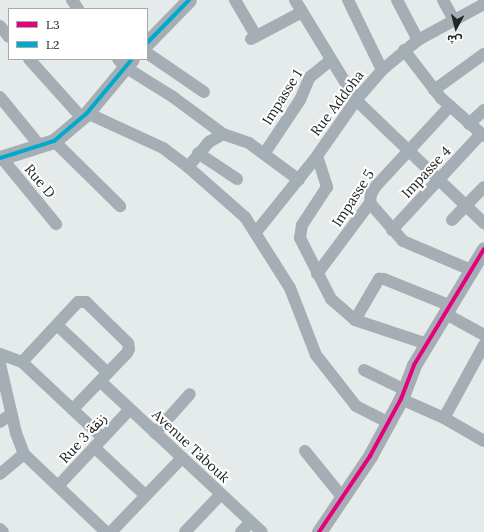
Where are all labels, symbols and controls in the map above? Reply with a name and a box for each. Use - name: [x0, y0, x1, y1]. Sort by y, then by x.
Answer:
- legend: [8, 8, 148, 60]
- north arrow: [436, 8, 476, 48]
- text: L3: [46, 17, 60, 32]
- text: ش: [446, 32, 463, 48]
- text: L2: [46, 37, 59, 52]
- street label: Impasse 1: [258, 66, 306, 128]
- street label: Rue Addoha: [307, 67, 367, 139]
- street label: Impasse 4: [398, 143, 454, 201]
- street label: Rue D: [21, 161, 59, 201]
- street label: Impasse 5: [328, 166, 378, 230]
- street label: Avenue Tabouk: [149, 406, 233, 486]
- street label: Rue 3 زنقة: [56, 410, 110, 466]

